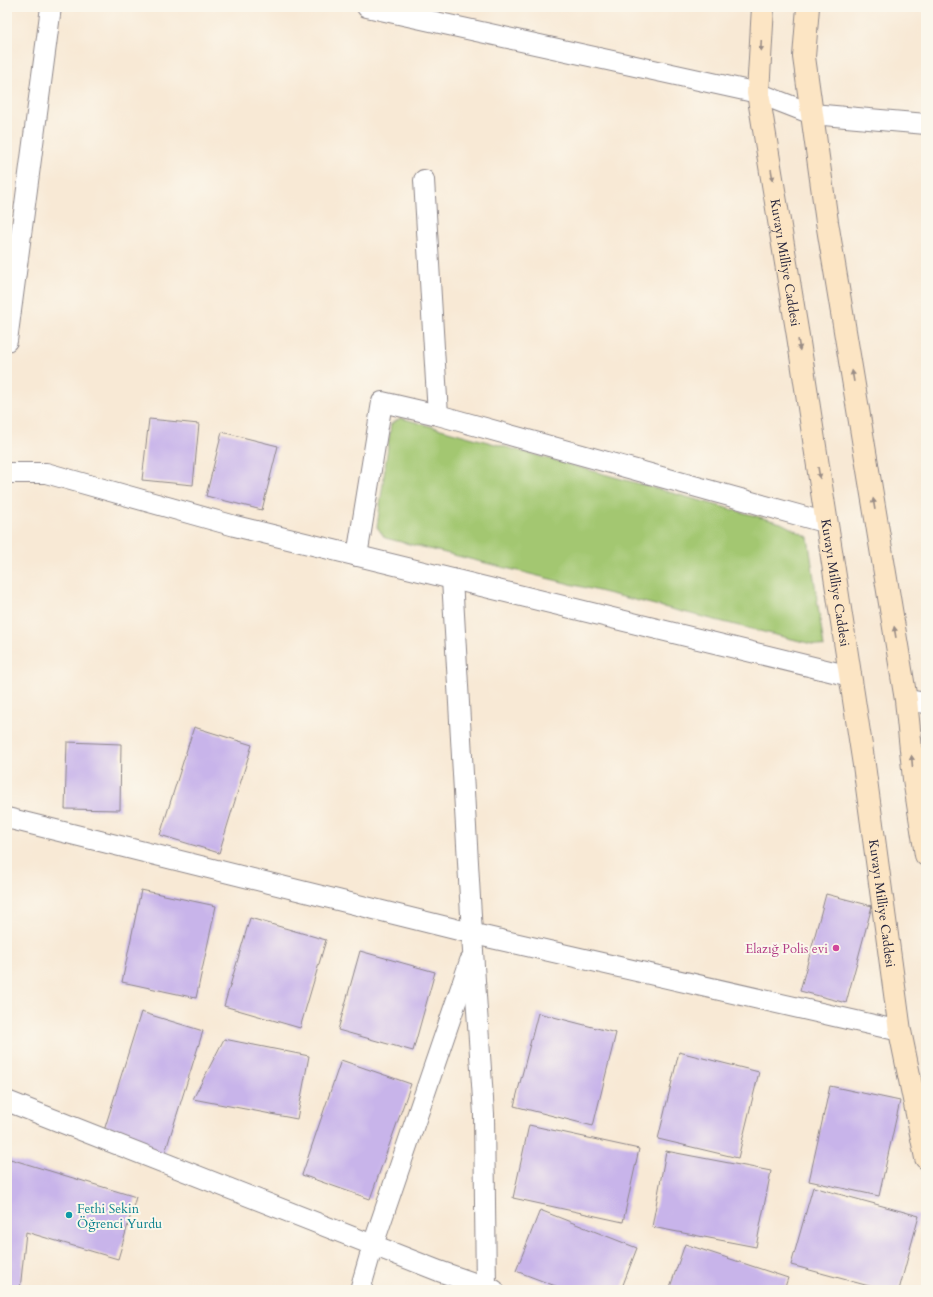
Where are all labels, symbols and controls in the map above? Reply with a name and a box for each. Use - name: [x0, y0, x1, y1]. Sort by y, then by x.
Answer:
- one-way arrow: [758, 40, 765, 52]
- one-way arrow: [769, 169, 775, 181]
- street label: Kuvayı Milliye Caddesi: [766, 198, 804, 328]
- one-way arrow: [796, 339, 802, 351]
- one-way arrow: [849, 370, 855, 382]
- one-way arrow: [816, 467, 822, 479]
- one-way arrow: [871, 498, 877, 510]
- street label: Kuvayı Milliye Caddesi: [816, 518, 854, 648]
- one-way arrow: [892, 626, 898, 638]
- one-way arrow: [909, 755, 915, 767]
- street label: Kuvayı Milliye Caddesi: [864, 838, 899, 969]
- place label: Elazığ Polis evi: [745, 940, 828, 958]
- marker: Elazığ Polis evi: [831, 943, 841, 953]
- place label: Fethi Sekin Öğrenci Yurdu: [77, 1200, 162, 1233]
- marker: Fethi Sekin Öğrenci Yurdu: [64, 1210, 74, 1220]

